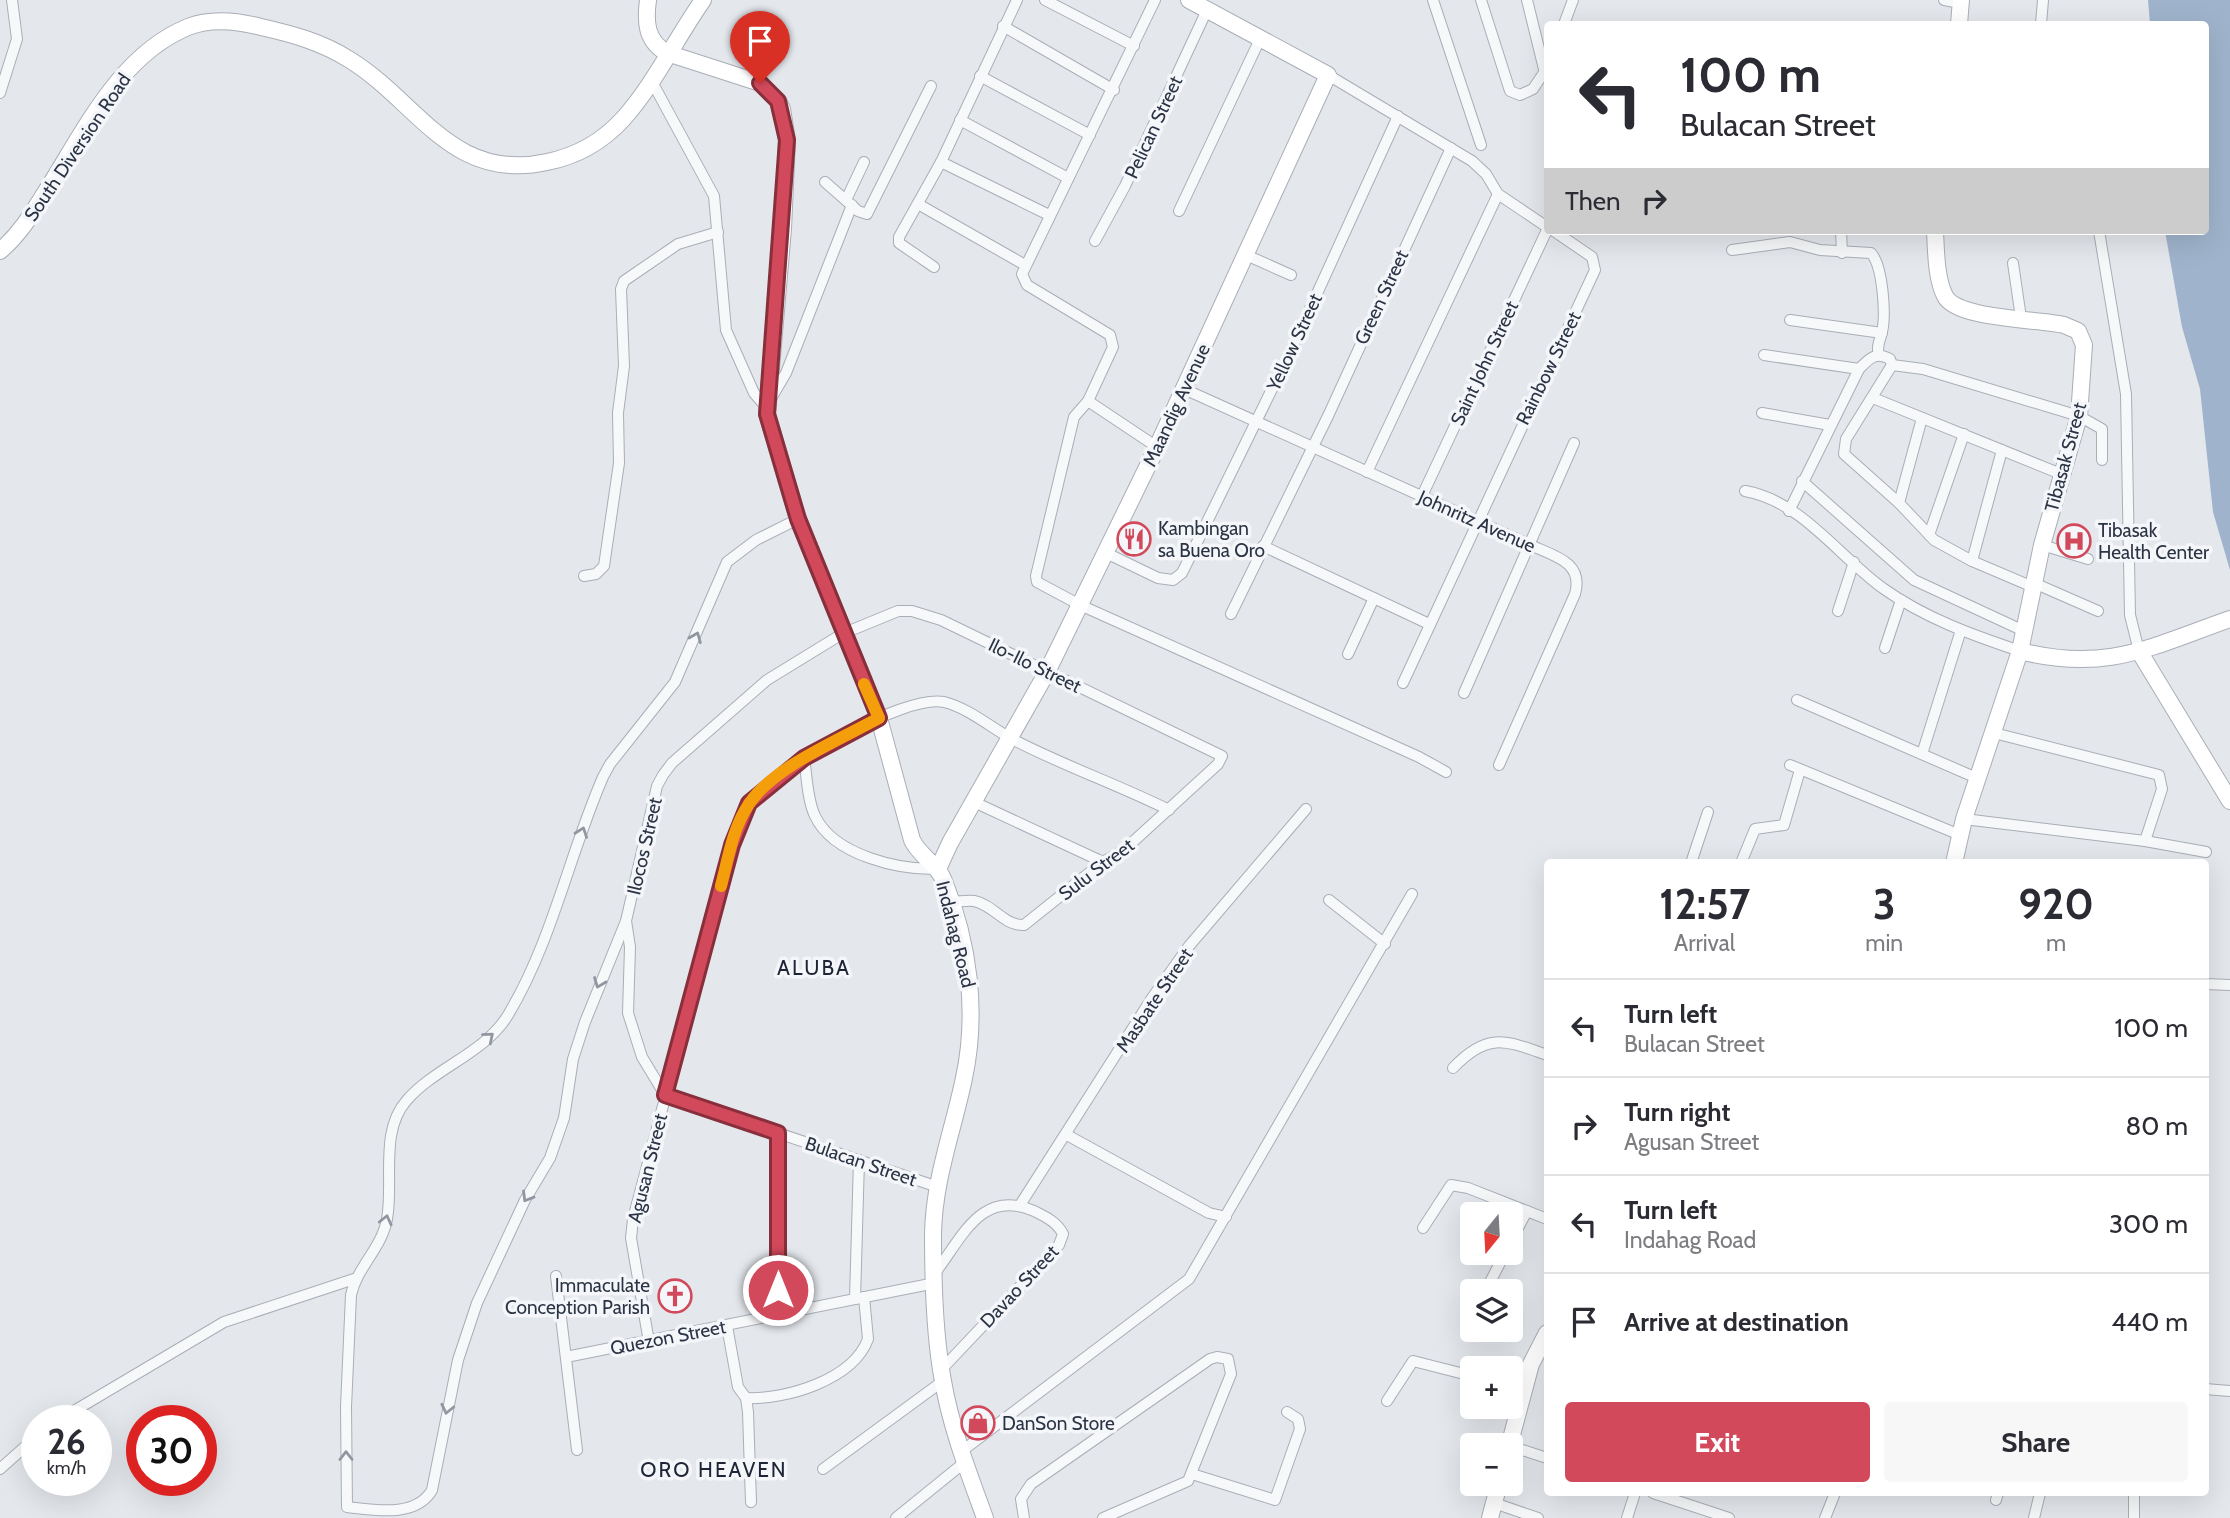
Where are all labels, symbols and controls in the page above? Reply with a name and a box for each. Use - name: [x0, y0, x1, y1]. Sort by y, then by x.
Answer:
- pin: [730, 11, 790, 83]
- icon: arrive: [741, 22, 779, 60]
- text: 100 m: [1680, 45, 1821, 104]
- icon: left: [1565, 49, 1656, 140]
- street label: South Diversion Road: [19, 69, 135, 226]
- street label: Pelican Street: [1120, 72, 1187, 182]
- text: Bulacan Street: [1680, 105, 1876, 144]
- icon: right: [1635, 182, 1673, 220]
- text: Then: [1565, 185, 1621, 217]
- street label: Green Street: [1350, 246, 1414, 348]
- street label: Yellow Street: [1261, 289, 1327, 396]
- street label: Saint John Street: [1446, 297, 1524, 429]
- street label: Rainbow Street: [1511, 307, 1586, 429]
- street label: Maandig Avenue: [1138, 340, 1215, 470]
- street label: Tibasak Street: [2040, 399, 2091, 514]
- street label: Johnritz Avenue: [1414, 485, 1539, 558]
- place label: Kambingan sa Buena Oro: [1158, 517, 1265, 562]
- place label: Tibasak Health Center: [2098, 519, 2209, 564]
- restaurant icon: Kambingan sa Buena Oro: [1115, 520, 1153, 558]
- hospital icon: Tibasak Health Center: [2055, 522, 2093, 560]
- one-way arrow: [688, 632, 702, 644]
- street label: Ilo-Ilo Street: [985, 633, 1085, 698]
- street label: Ilocos Street: [622, 795, 667, 897]
- one-way arrow: [574, 826, 588, 838]
- street label: Sulu Street: [1054, 833, 1139, 905]
- street label: Indahag Road: [931, 878, 980, 990]
- text: 12:57: [1659, 878, 1750, 930]
- text: 3: [1873, 878, 1896, 930]
- text: 920: [2018, 878, 2094, 930]
- text: Arrival: [1674, 929, 1735, 957]
- text: min: [1865, 929, 1903, 957]
- text: m: [2046, 929, 2066, 957]
- street label: Masbate Street: [1111, 943, 1198, 1057]
- district label: ALUBA: [777, 955, 851, 980]
- one-way arrow: [593, 977, 607, 989]
- text: Turn left: [1624, 998, 1717, 1030]
- icon: left: [1565, 1009, 1603, 1047]
- text: 100 m: [2115, 1012, 2188, 1044]
- text: Bulacan Street: [1624, 1030, 1765, 1058]
- one-way arrow: [481, 1032, 493, 1045]
- text: Turn right: [1624, 1096, 1730, 1128]
- icon: right: [1565, 1107, 1603, 1145]
- text: 80 m: [2125, 1110, 2188, 1142]
- street label: Agusan Street: [623, 1111, 672, 1225]
- text: Agusan Street: [1624, 1128, 1759, 1156]
- street label: Bulacan Street: [802, 1132, 920, 1191]
- one-way arrow: [522, 1189, 535, 1202]
- text: Turn left: [1624, 1194, 1717, 1226]
- north arrow: [1460, 1202, 1522, 1265]
- map controls: [1460, 1202, 1523, 1496]
- icon: left: [1565, 1205, 1603, 1243]
- text: 300 m: [2109, 1208, 2188, 1240]
- one-way arrow: [378, 1214, 392, 1226]
- text: Indahag Road: [1624, 1226, 1756, 1254]
- street label: Davao Street: [975, 1240, 1064, 1332]
- position arrow: [741, 1253, 815, 1327]
- place label: Immaculate Conception Parish: [505, 1274, 650, 1319]
- church icon: Immaculate Conception Parish: [656, 1277, 694, 1315]
- button: layers: [1460, 1279, 1523, 1342]
- icon: arrive: [1565, 1303, 1603, 1341]
- text: Arrive at destination: [1624, 1306, 1849, 1338]
- text: 440 m: [2111, 1306, 2188, 1338]
- street label: Quezon Street: [608, 1315, 728, 1360]
- button: +: [1460, 1356, 1523, 1419]
- button: Exit: [1565, 1402, 1870, 1482]
- button: Share: [1884, 1402, 2188, 1482]
- one-way arrow: [441, 1403, 455, 1415]
- shop icon: DanSon Store: [959, 1404, 997, 1442]
- speed limit sign: 30: [126, 1405, 217, 1496]
- place label: DanSon Store: [1002, 1412, 1115, 1435]
- text: 26: [47, 1420, 86, 1463]
- button: −: [1460, 1433, 1523, 1496]
- one-way arrow: [338, 1450, 354, 1461]
- text: km/h: [47, 1457, 86, 1479]
- district label: ORO HEAVEN: [640, 1457, 788, 1482]

